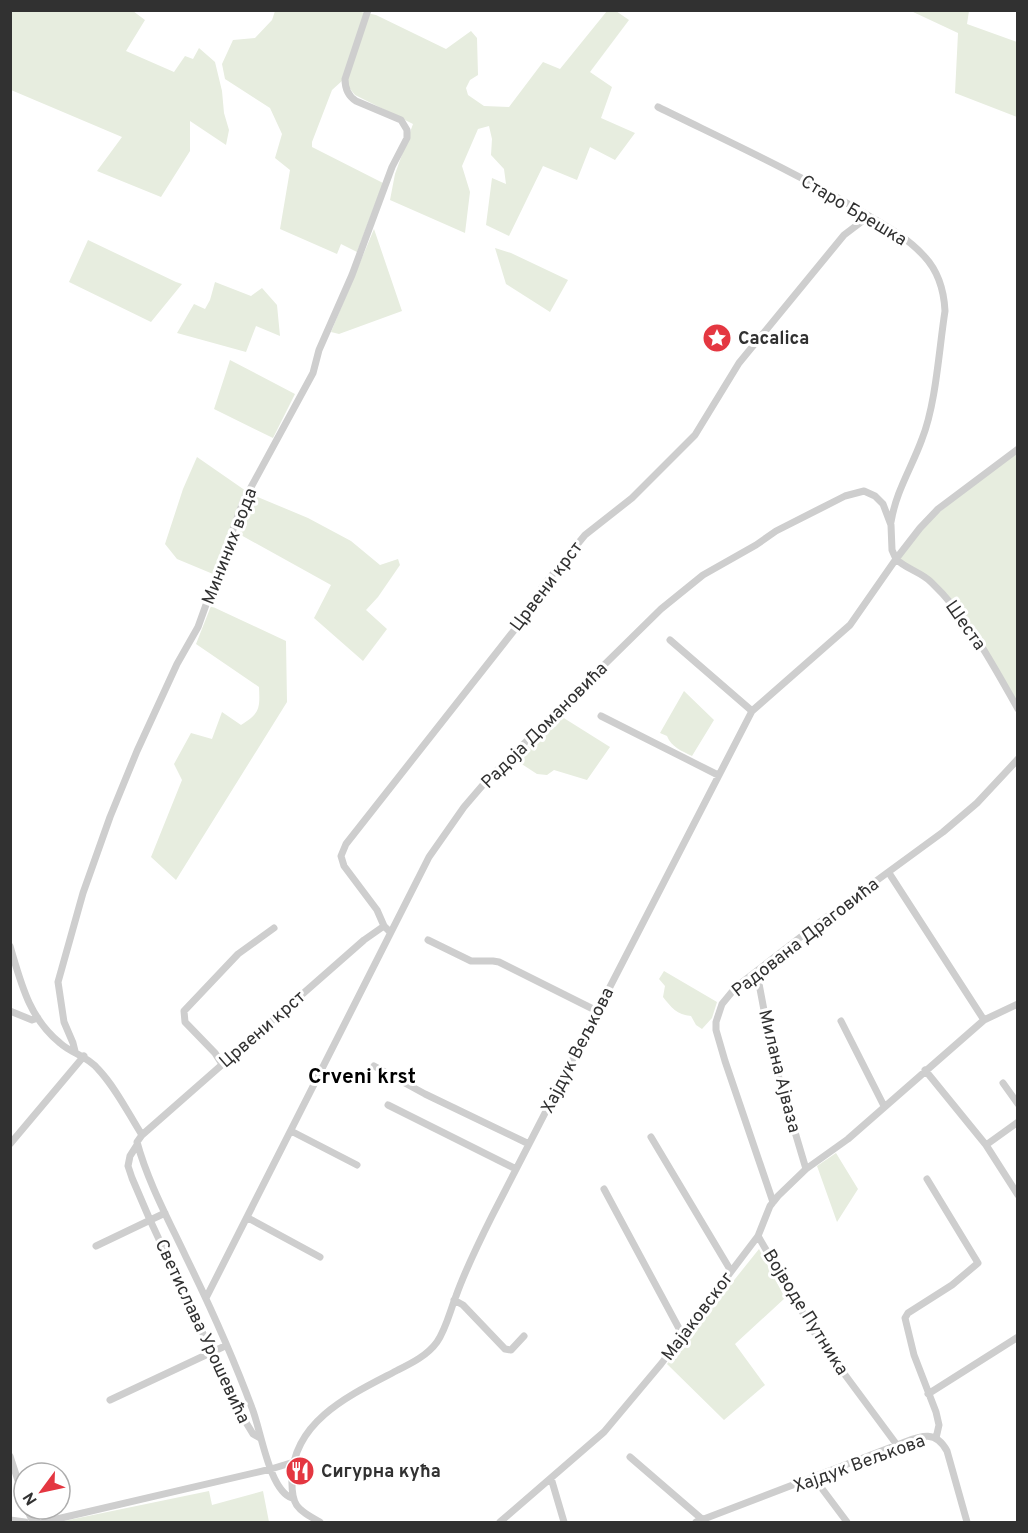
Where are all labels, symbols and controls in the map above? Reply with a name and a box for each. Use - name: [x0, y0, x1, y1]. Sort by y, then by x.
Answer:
- street label: Старо Брешка: [796, 170, 911, 252]
- place icon: Cacalica: [701, 322, 733, 354]
- place label: Cacalica: [738, 328, 809, 351]
- street label: Мининих вода: [198, 485, 263, 608]
- street label: Црвени крст: [506, 537, 589, 637]
- street label: Шеста: [939, 596, 990, 655]
- street label: Радоја Домановића: [477, 658, 613, 794]
- street label: Радована Драговића: [728, 873, 884, 1003]
- street label: Хајдук Вељкова: [537, 984, 620, 1118]
- street label: Црвени крст: [215, 986, 311, 1074]
- street label: Милана Ајваза: [752, 1007, 805, 1135]
- district label: Crveni krst: [308, 1064, 416, 1091]
- street label: Светислава Урошевића: [149, 1236, 255, 1428]
- street label: Војводе Путника: [757, 1245, 853, 1380]
- street label: Мајаковског: [657, 1268, 739, 1366]
- street label: Хајдук Вељкова: [790, 1430, 929, 1499]
- restaurant icon: Сигурна кућа: [284, 1455, 316, 1487]
- north arrow: [12, 1461, 72, 1521]
- place label: Сигурна кућа: [321, 1461, 441, 1484]
- text: N: [20, 1488, 43, 1508]

